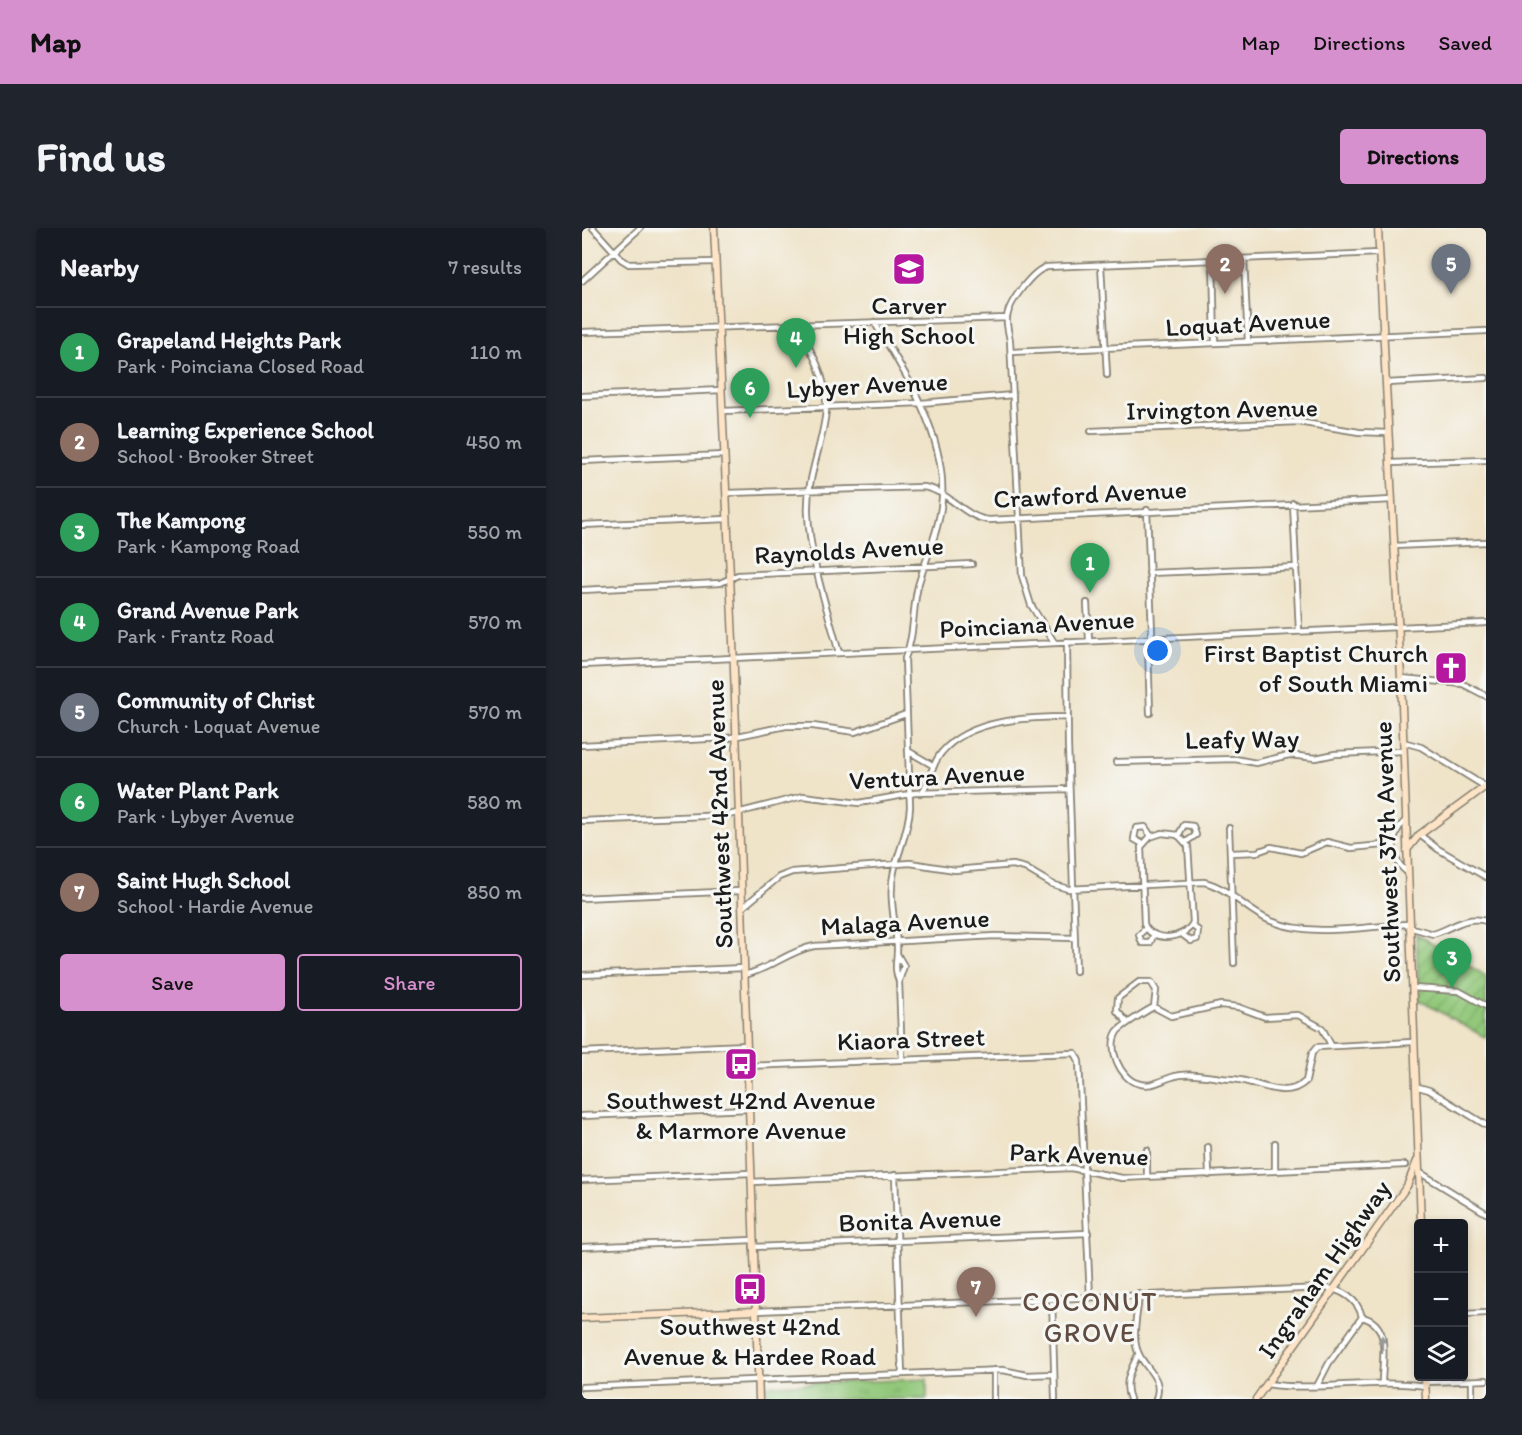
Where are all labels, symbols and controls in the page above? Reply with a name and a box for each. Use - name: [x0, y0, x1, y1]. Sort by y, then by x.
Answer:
- text: Map: [30, 25, 81, 59]
- text: Map: [1242, 30, 1280, 55]
- text: Directions: [1313, 30, 1405, 55]
- text: Saved: [1438, 30, 1492, 55]
- button: Directions: [1340, 129, 1486, 184]
- text: Find us: [36, 131, 166, 182]
- pin: 2: [1206, 244, 1244, 294]
- pin: 5: [1432, 244, 1470, 294]
- text: Nearby: [60, 251, 139, 283]
- school or university icon: Carver High School: [891, 251, 927, 287]
- text: 7 results: [448, 255, 522, 279]
- place label: Carver High School: [843, 289, 975, 351]
- street label: Loquat Avenue: [1165, 303, 1331, 343]
- pin: 4: [776, 318, 816, 368]
- text: Grapeland Heights Park: [117, 327, 341, 354]
- text: 1: [75, 340, 84, 364]
- text: 110 m: [470, 340, 522, 364]
- text: Park · Poinciana Closed Road: [117, 354, 364, 378]
- street label: Lybyer Avenue: [785, 365, 949, 405]
- pin: 6: [730, 368, 770, 418]
- street label: Irvington Avenue: [1126, 391, 1318, 427]
- text: Learning Experience School: [117, 417, 374, 444]
- text: 2: [74, 430, 85, 454]
- text: 450 m: [466, 430, 522, 454]
- text: School · Brooker Street: [117, 444, 314, 468]
- street label: Crawford Avenue: [992, 473, 1188, 515]
- text: The Kampong: [117, 507, 245, 534]
- text: 3: [74, 520, 85, 544]
- text: 550 m: [467, 520, 522, 544]
- street label: Raynolds Avenue: [753, 529, 945, 571]
- text: Park · Kampong Road: [117, 534, 300, 558]
- pin: 1: [1070, 544, 1110, 593]
- text: Grand Avenue Park: [117, 597, 298, 624]
- street label: Poinciana Avenue: [939, 603, 1135, 645]
- text: 4: [73, 610, 86, 634]
- text: 570 m: [468, 610, 522, 634]
- text: Park · Frantz Road: [117, 624, 274, 648]
- your location: [1143, 636, 1172, 665]
- place label: First Baptist Church of South Miami: [1204, 637, 1428, 699]
- church icon: First Baptist Church of South Miami: [1433, 650, 1469, 686]
- street label: Southwest 42nd Avenue: [698, 679, 740, 949]
- text: Community of Christ: [117, 687, 315, 714]
- text: 5: [74, 700, 85, 724]
- text: 570 m: [468, 700, 522, 724]
- text: Church · Loquat Avenue: [117, 714, 320, 738]
- street label: Southwest 37th Avenue: [1366, 721, 1408, 983]
- street label: Leafy Way: [1185, 722, 1299, 756]
- street label: Ventura Avenue: [848, 755, 1026, 797]
- text: Water Plant Park: [117, 777, 279, 804]
- text: 6: [74, 790, 85, 814]
- text: 580 m: [467, 790, 522, 814]
- text: Park · Lybyer Avenue: [117, 804, 295, 828]
- text: Saint Hugh School: [117, 867, 290, 894]
- text: 7: [75, 880, 84, 904]
- text: 850 m: [467, 880, 522, 904]
- text: School · Hardie Avenue: [117, 894, 313, 918]
- street label: Malaga Avenue: [820, 902, 990, 942]
- pin: 3: [1432, 938, 1472, 988]
- button: Save: [60, 954, 285, 1011]
- button: Share: [297, 954, 522, 1011]
- street label: Kiaora Street: [836, 1020, 986, 1058]
- bus stop icon: Southwest 42nd Avenue & Marmore Avenue: [723, 1046, 759, 1082]
- place label: Southwest 42nd Avenue & Marmore Avenue: [606, 1084, 876, 1146]
- street label: Park Avenue: [1009, 1136, 1149, 1172]
- street label: Ingraham Highway: [1251, 1174, 1397, 1364]
- street label: Bonita Avenue: [838, 1201, 1002, 1239]
- map controls: [1414, 1219, 1468, 1381]
- button: +: [1414, 1219, 1468, 1273]
- pin: 7: [956, 1268, 996, 1317]
- bus stop icon: Southwest 42nd Avenue & Hardee Road: [732, 1271, 768, 1307]
- button: −: [1414, 1273, 1468, 1327]
- district label: COCONUT GROVE: [1022, 1285, 1158, 1349]
- place label: Southwest 42nd Avenue & Hardee Road: [624, 1310, 877, 1372]
- button: layers: [1414, 1327, 1468, 1381]
- one-way arrow: [1377, 1335, 1387, 1354]

